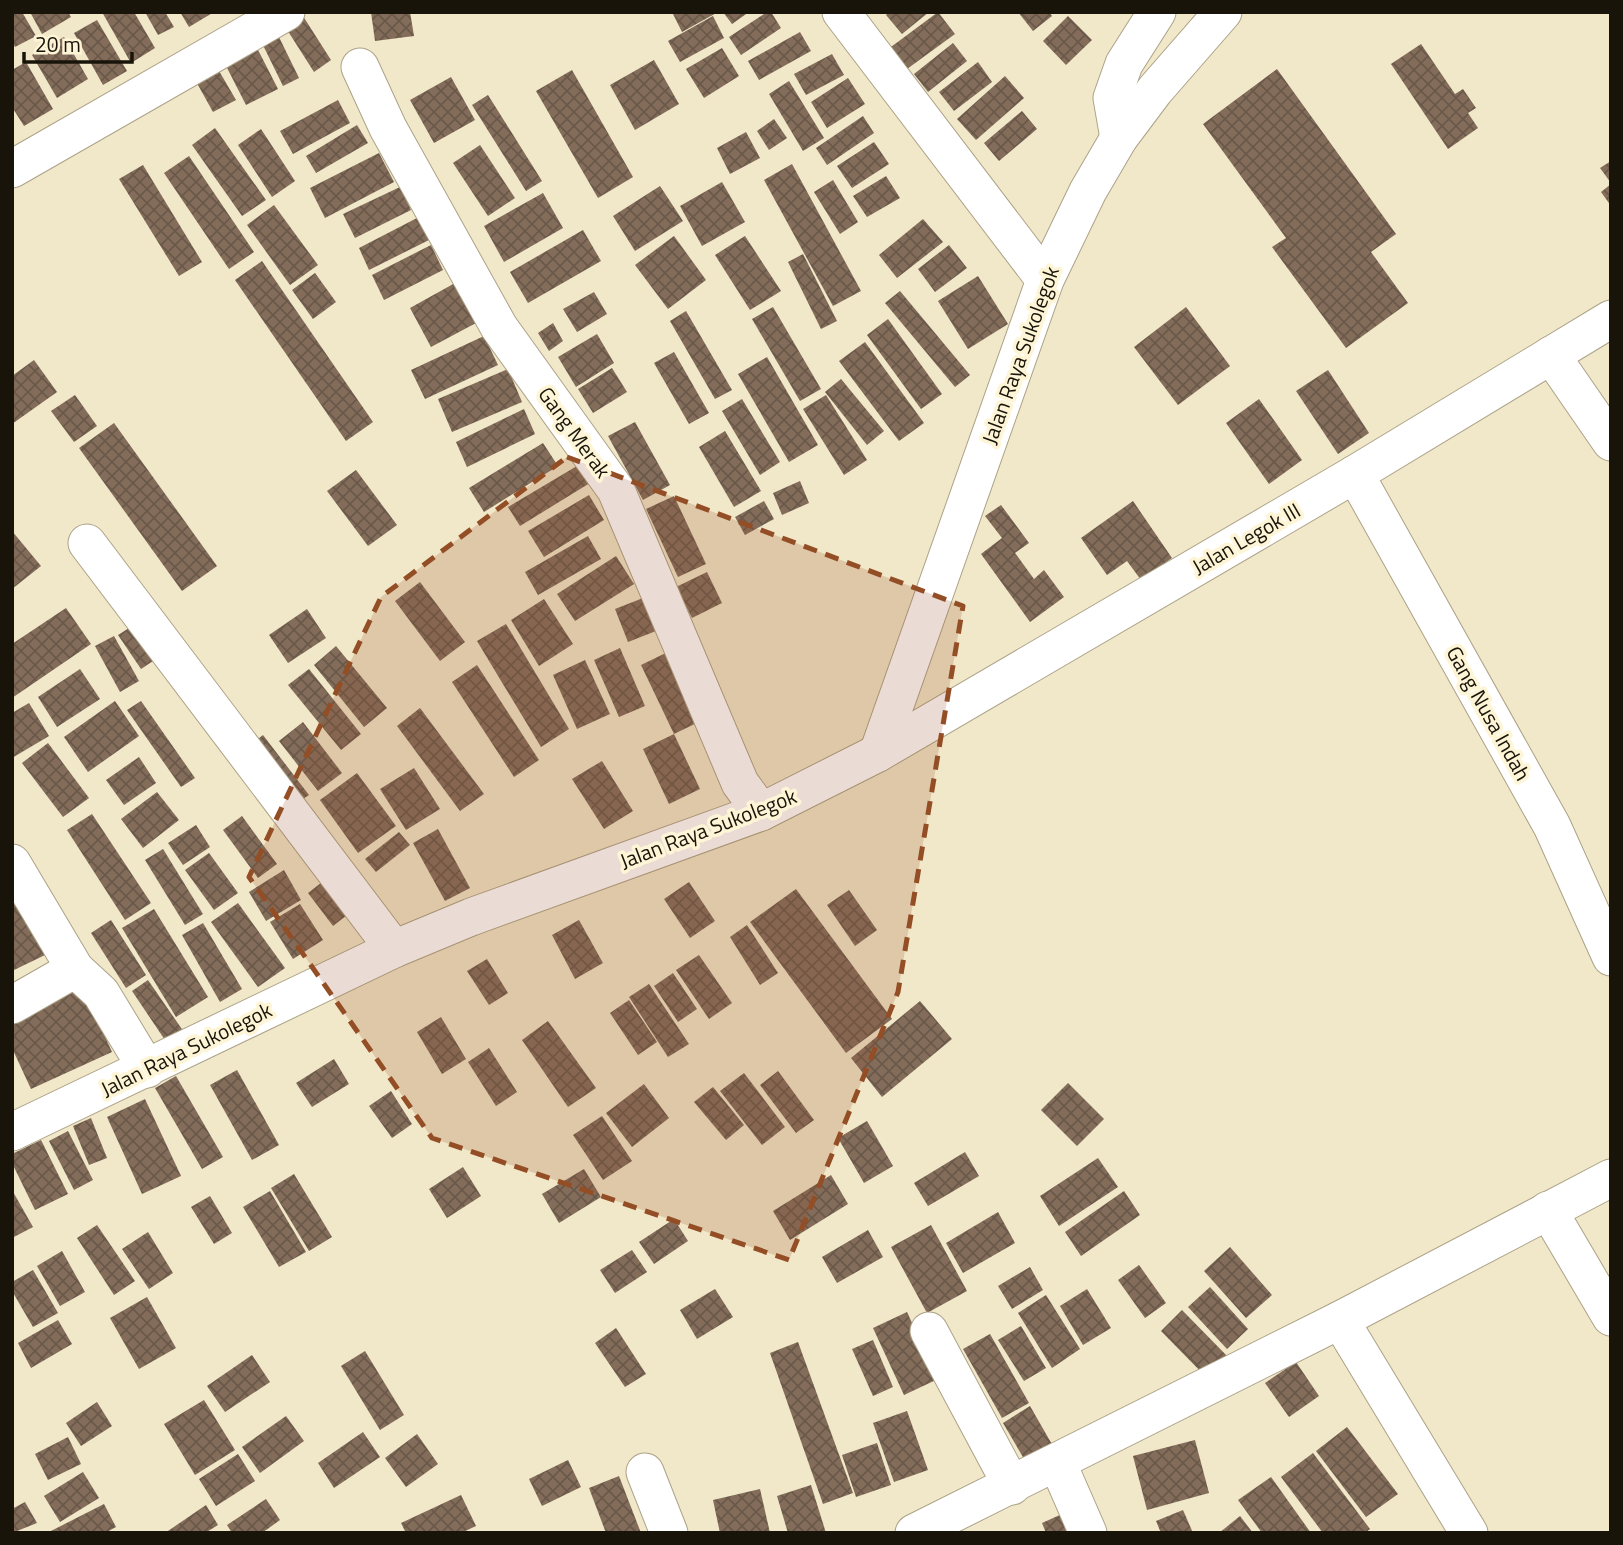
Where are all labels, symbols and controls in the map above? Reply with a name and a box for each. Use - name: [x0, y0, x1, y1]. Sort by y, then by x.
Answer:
- scale bar: [24, 21, 133, 65]
- text: 20 m: [35, 28, 81, 60]
- street label: Jalan Raya Sukolegok: [973, 262, 1067, 448]
- street label: Gang Merak: [531, 380, 619, 484]
- street label: Jalan Legok III: [1186, 494, 1306, 582]
- street label: Gang Nusa Indah: [1439, 640, 1539, 786]
- street label: Jalan Raya Sukolegok: [615, 780, 801, 876]
- street label: Jalan Raya Sukolegok: [95, 994, 277, 1104]

